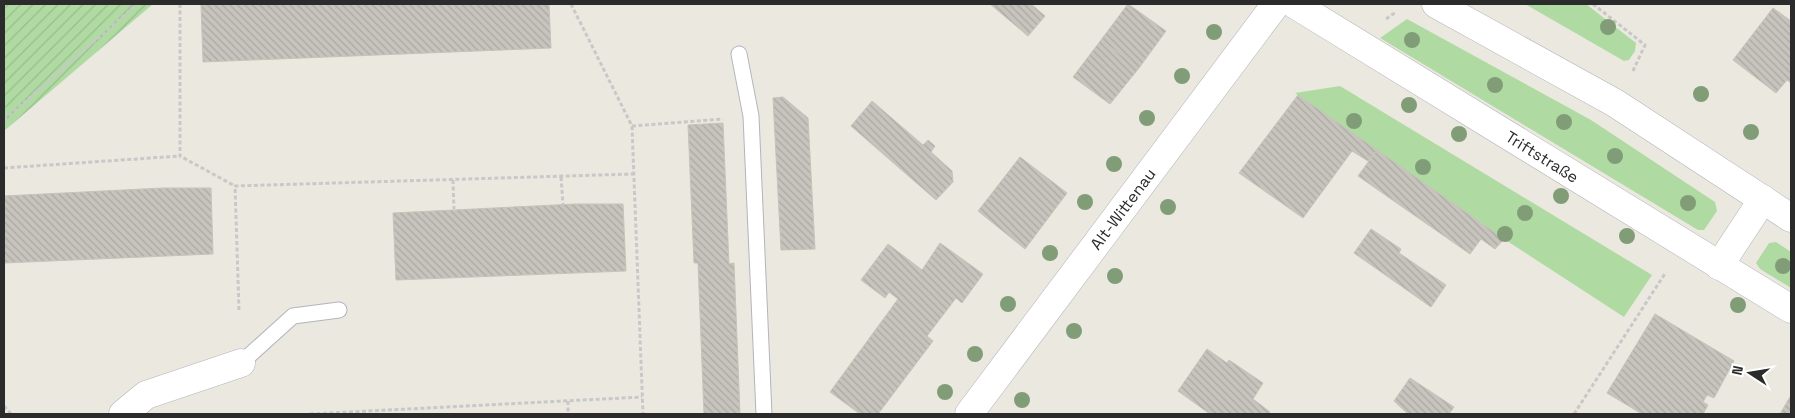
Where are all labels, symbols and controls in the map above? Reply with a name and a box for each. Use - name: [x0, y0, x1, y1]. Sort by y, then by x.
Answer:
- street label: Triftstraße: [1501, 126, 1583, 188]
- street label: Alt-Wittenau: [1086, 164, 1160, 254]
- north arrow: [1725, 348, 1775, 398]
- text: N: [1728, 364, 1747, 377]

